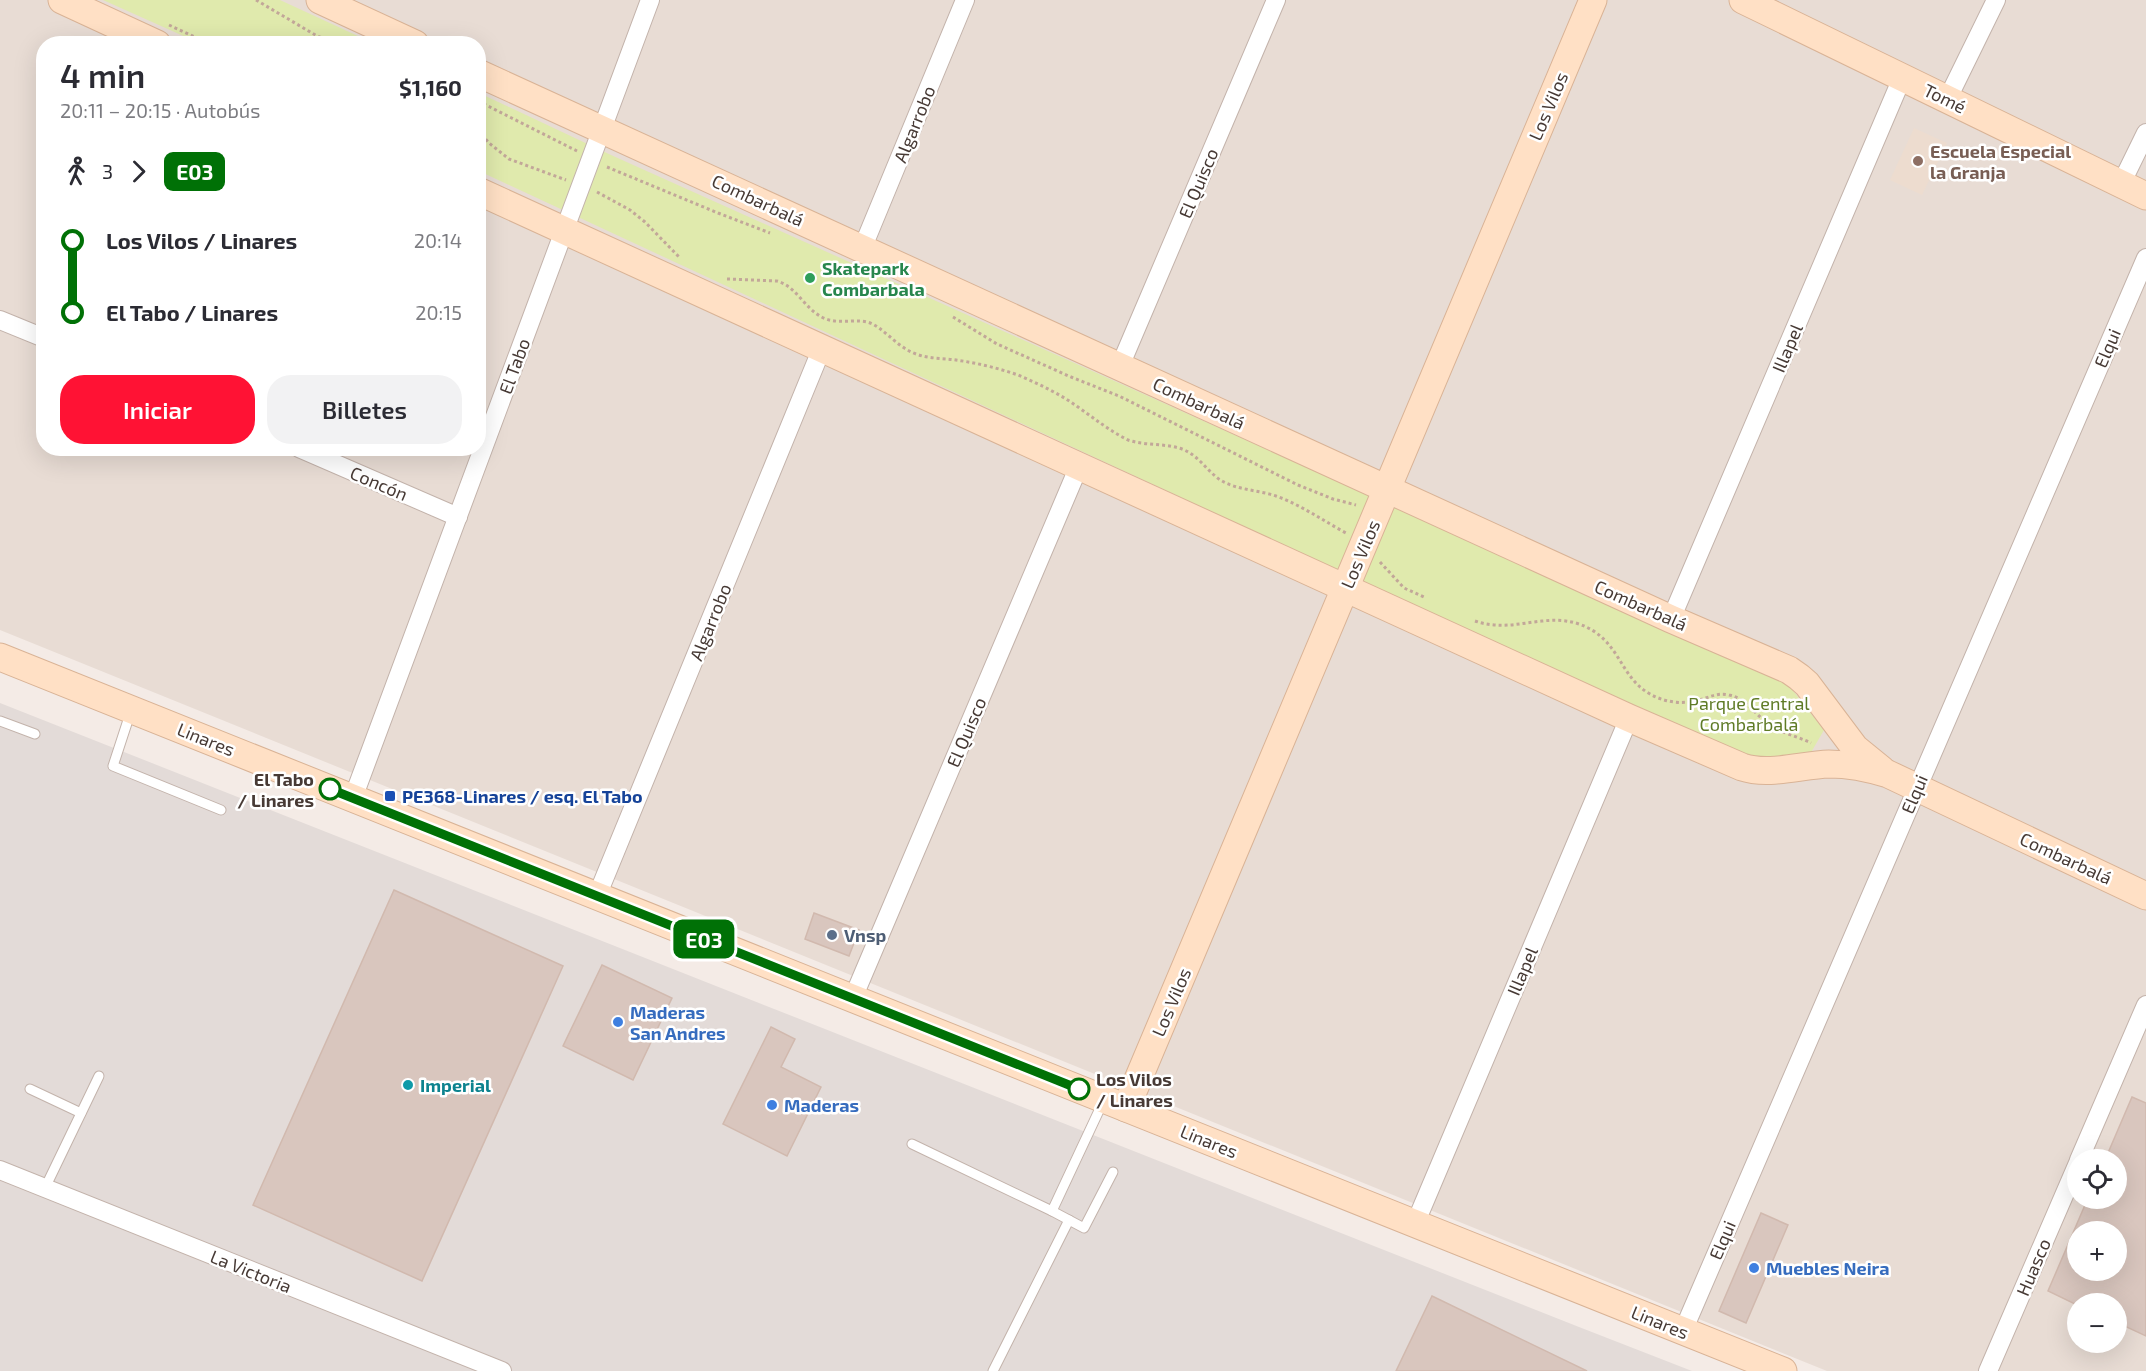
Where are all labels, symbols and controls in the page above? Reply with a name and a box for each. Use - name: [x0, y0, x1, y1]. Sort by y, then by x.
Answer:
- text: 4 min: [60, 55, 145, 95]
- street label: Los Vilos: [1524, 68, 1572, 144]
- text: $1,160: [399, 74, 462, 100]
- street label: Tomé: [1920, 78, 1970, 118]
- street label: Algarrobo: [889, 82, 939, 166]
- text: 20:11 – 20:15 · Autobús: [60, 98, 260, 122]
- place label: Escuela Especial la Granja: [1930, 140, 2071, 183]
- street label: El Quisco: [1173, 145, 1223, 221]
- marker: Escuela Especial la Granja: [1911, 154, 1925, 168]
- icon: walk: [60, 155, 93, 188]
- icon: forward: [122, 155, 155, 188]
- text: 3: [102, 159, 113, 183]
- text: E03: [176, 159, 213, 184]
- street label: Combarbalá: [708, 169, 808, 231]
- text: Los Vilos / Linares: [106, 227, 297, 253]
- text: 20:14: [414, 228, 462, 252]
- place label: Skatepark Combarbala: [822, 257, 925, 300]
- marker: Skatepark Combarbala: [803, 271, 817, 285]
- text: El Tabo / Linares: [106, 299, 278, 325]
- text: 20:15: [415, 300, 462, 324]
- street label: Illapel: [1767, 320, 1807, 376]
- street label: Elqui: [2089, 325, 2125, 371]
- street label: El Tabo: [494, 335, 534, 397]
- street label: Combarbalá: [1149, 372, 1249, 434]
- button: Iniciar: [60, 375, 255, 444]
- button: Billetes: [267, 375, 462, 444]
- street label: Concón: [347, 461, 411, 505]
- street label: Los Vilos: [1336, 516, 1384, 592]
- street label: Combarbalá: [1591, 575, 1691, 635]
- street label: Algarrobo: [685, 580, 735, 664]
- park label: Parque Central Combarbalá: [1688, 692, 1810, 735]
- street label: El Quisco: [941, 694, 991, 770]
- street label: Linares: [174, 718, 238, 760]
- place label: El Tabo / Linares: [237, 768, 314, 811]
- street label: Elqui: [1896, 771, 1932, 817]
- marker: El Tabo / Linares: [319, 778, 341, 800]
- place label: PE368-Linares / esq. El Tabo: [402, 785, 643, 807]
- marker: PE368-Linares / esq. El Tabo: [383, 789, 397, 803]
- street label: Combarbalá: [2016, 827, 2116, 889]
- line badge: E03: [670, 920, 738, 958]
- place label: Vnsp: [844, 924, 886, 946]
- text: E03: [685, 927, 723, 952]
- marker: Vnsp: [825, 928, 839, 942]
- street label: Illapel: [1502, 943, 1542, 999]
- street label: Los Vilos: [1147, 964, 1195, 1040]
- place label: Maderas San Andres: [630, 1001, 726, 1044]
- marker: Maderas San Andres: [611, 1015, 625, 1029]
- place label: Los Vilos / Linares: [1096, 1068, 1173, 1111]
- place label: Imperial: [420, 1074, 491, 1096]
- marker: Imperial: [401, 1078, 415, 1092]
- marker: Los Vilos / Linares: [1068, 1078, 1090, 1100]
- place label: Maderas: [784, 1094, 859, 1116]
- marker: Maderas: [765, 1098, 779, 1112]
- street label: Linares: [1177, 1120, 1241, 1162]
- map controls: [2067, 1149, 2127, 1353]
- button: locate: [2067, 1149, 2127, 1209]
- street label: Elqui: [1704, 1217, 1740, 1263]
- button: +: [2067, 1221, 2127, 1281]
- street label: Huasco: [2011, 1235, 2055, 1299]
- street label: La Victoria: [207, 1245, 295, 1297]
- place label: Muebles Neira: [1766, 1257, 1890, 1279]
- marker: Muebles Neira: [1747, 1261, 1761, 1275]
- button: −: [2067, 1293, 2127, 1353]
- street label: Linares: [1628, 1301, 1692, 1343]

